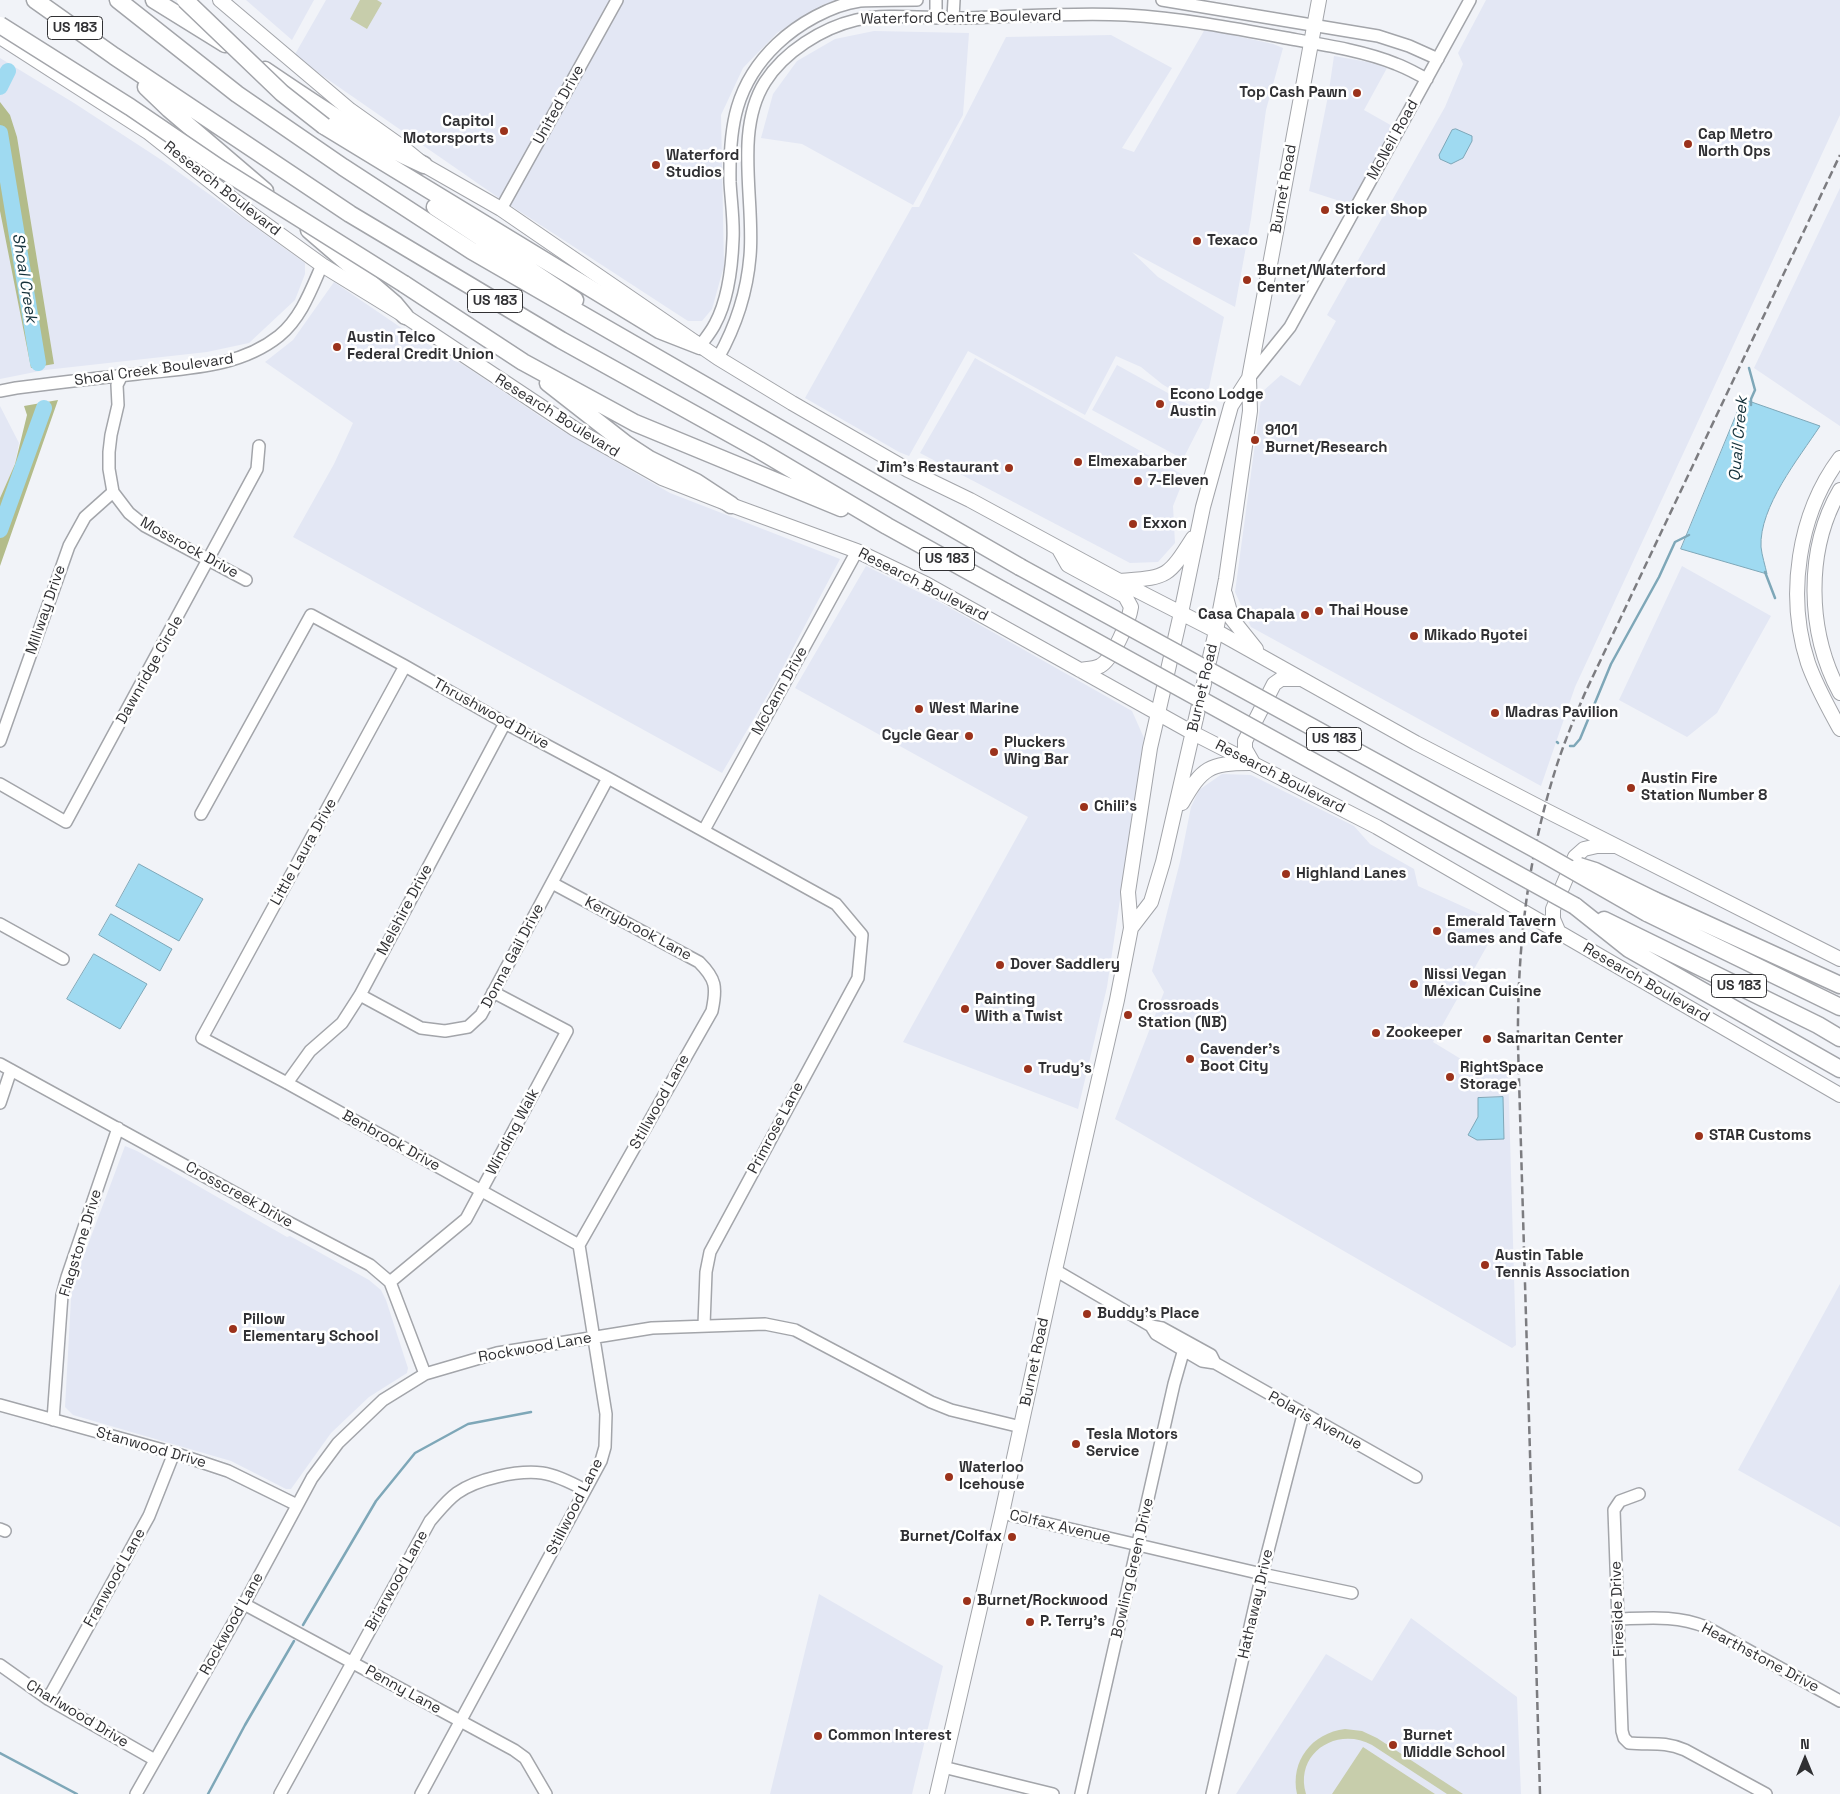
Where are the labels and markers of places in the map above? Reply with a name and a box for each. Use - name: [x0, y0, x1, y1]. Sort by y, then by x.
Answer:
- place label: Top Cash Pawn: [1239, 84, 1347, 102]
- marker: Top Cash Pawn: [1351, 87, 1363, 99]
- place label: Capitol Motorsports: [403, 113, 494, 148]
- marker: Capitol Motorsports: [498, 125, 510, 137]
- place label: Cap Metro North Ops: [1698, 126, 1773, 161]
- marker: Cap Metro North Ops: [1682, 138, 1694, 150]
- place label: Waterford Studios: [666, 147, 739, 182]
- marker: Waterford Studios: [650, 159, 662, 171]
- place label: Sticker Shop: [1335, 201, 1427, 219]
- marker: Sticker Shop: [1319, 204, 1331, 216]
- place label: Texaco: [1207, 232, 1258, 250]
- marker: Texaco: [1191, 235, 1203, 247]
- place label: Burnet/Waterford Center: [1257, 262, 1386, 297]
- marker: Burnet/Waterford Center: [1241, 274, 1253, 286]
- place label: Austin Telco Federal Credit Union: [347, 329, 494, 364]
- marker: Austin Telco Federal Credit Union: [331, 341, 343, 353]
- place label: Econo Lodge Austin: [1170, 386, 1264, 421]
- marker: Econo Lodge Austin: [1154, 398, 1166, 410]
- place label: 9101 Burnet/Research: [1265, 422, 1387, 457]
- marker: 9101 Burnet/Research: [1249, 434, 1261, 446]
- place label: Elmexabarber: [1088, 453, 1187, 471]
- marker: Elmexabarber: [1072, 456, 1084, 468]
- place label: Jim's Restaurant: [877, 459, 999, 477]
- marker: Jim's Restaurant: [1003, 462, 1015, 474]
- place label: 7-Eleven: [1148, 472, 1209, 490]
- marker: 7-Eleven: [1132, 475, 1144, 487]
- place label: Exxon: [1143, 515, 1187, 533]
- marker: Exxon: [1127, 518, 1139, 530]
- place label: Thai House: [1329, 602, 1408, 620]
- marker: Thai House: [1313, 605, 1325, 617]
- place label: Casa Chapala: [1198, 606, 1295, 624]
- marker: Casa Chapala: [1299, 609, 1311, 621]
- place label: Mikado Ryotei: [1424, 627, 1527, 645]
- marker: Mikado Ryotei: [1408, 630, 1420, 642]
- place label: West Marine: [929, 700, 1019, 718]
- marker: West Marine: [913, 703, 925, 715]
- place label: Madras Pavilion: [1505, 704, 1618, 722]
- marker: Madras Pavilion: [1489, 707, 1501, 719]
- place label: Cycle Gear: [882, 727, 959, 745]
- marker: Cycle Gear: [963, 730, 975, 742]
- place label: Pluckers Wing Bar: [1004, 734, 1069, 769]
- marker: Pluckers Wing Bar: [988, 746, 1000, 758]
- place label: Austin Fire Station Number 8: [1641, 770, 1767, 805]
- marker: Austin Fire Station Number 8: [1625, 782, 1637, 794]
- place label: Chili's: [1094, 798, 1137, 816]
- marker: Chili's: [1078, 801, 1090, 813]
- place label: Highland Lanes: [1296, 865, 1406, 883]
- marker: Highland Lanes: [1280, 868, 1292, 880]
- place label: Emerald Tavern Games and Cafe: [1447, 913, 1563, 948]
- marker: Emerald Tavern Games and Cafe: [1431, 925, 1443, 937]
- place label: Dover Saddlery: [1010, 956, 1120, 974]
- marker: Dover Saddlery: [994, 959, 1006, 971]
- place label: Nissi Vegan Méxican Cuisine: [1424, 966, 1541, 1001]
- marker: Nissi Vegan Méxican Cuisine: [1408, 978, 1420, 990]
- place label: Painting With a Twist: [975, 991, 1063, 1026]
- place label: Crossroads Station (NB): [1138, 997, 1227, 1032]
- marker: Painting With a Twist: [959, 1003, 971, 1015]
- marker: Crossroads Station (NB): [1122, 1009, 1134, 1021]
- place label: Zookeeper: [1386, 1024, 1462, 1042]
- marker: Zookeeper: [1370, 1027, 1382, 1039]
- place label: Samaritan Center: [1497, 1030, 1623, 1048]
- marker: Samaritan Center: [1481, 1033, 1493, 1045]
- place label: Cavender's Boot City: [1200, 1041, 1280, 1076]
- marker: Cavender's Boot City: [1184, 1053, 1196, 1065]
- place label: RightSpace Storage: [1460, 1059, 1544, 1094]
- place label: Trudy's: [1038, 1060, 1092, 1078]
- marker: Trudy's: [1022, 1063, 1034, 1075]
- marker: RightSpace Storage: [1444, 1071, 1456, 1083]
- place label: STAR Customs: [1709, 1127, 1811, 1145]
- marker: STAR Customs: [1693, 1130, 1705, 1142]
- place label: Austin Table Tennis Association: [1495, 1247, 1630, 1282]
- marker: Austin Table Tennis Association: [1479, 1259, 1491, 1271]
- place label: Buddy's Place: [1097, 1305, 1200, 1323]
- marker: Buddy's Place: [1081, 1308, 1093, 1320]
- place label: Pillow Elementary School: [243, 1311, 378, 1346]
- marker: Pillow Elementary School: [227, 1323, 239, 1335]
- place label: Tesla Motors Service: [1086, 1426, 1178, 1461]
- marker: Tesla Motors Service: [1070, 1438, 1082, 1450]
- place label: Waterloo Icehouse: [959, 1459, 1025, 1494]
- marker: Waterloo Icehouse: [943, 1471, 955, 1483]
- place label: Burnet/Colfax: [900, 1528, 1002, 1546]
- marker: Burnet/Colfax: [1006, 1531, 1018, 1543]
- place label: Burnet/Rockwood: [977, 1592, 1108, 1610]
- marker: Burnet/Rockwood: [961, 1595, 973, 1607]
- place label: P. Terry's: [1040, 1613, 1105, 1631]
- marker: P. Terry's: [1024, 1616, 1036, 1628]
- place label: Common Interest: [828, 1727, 952, 1745]
- place label: Burnet Middle School: [1403, 1727, 1505, 1762]
- marker: Common Interest: [812, 1730, 824, 1742]
- marker: Burnet Middle School: [1387, 1739, 1399, 1751]

